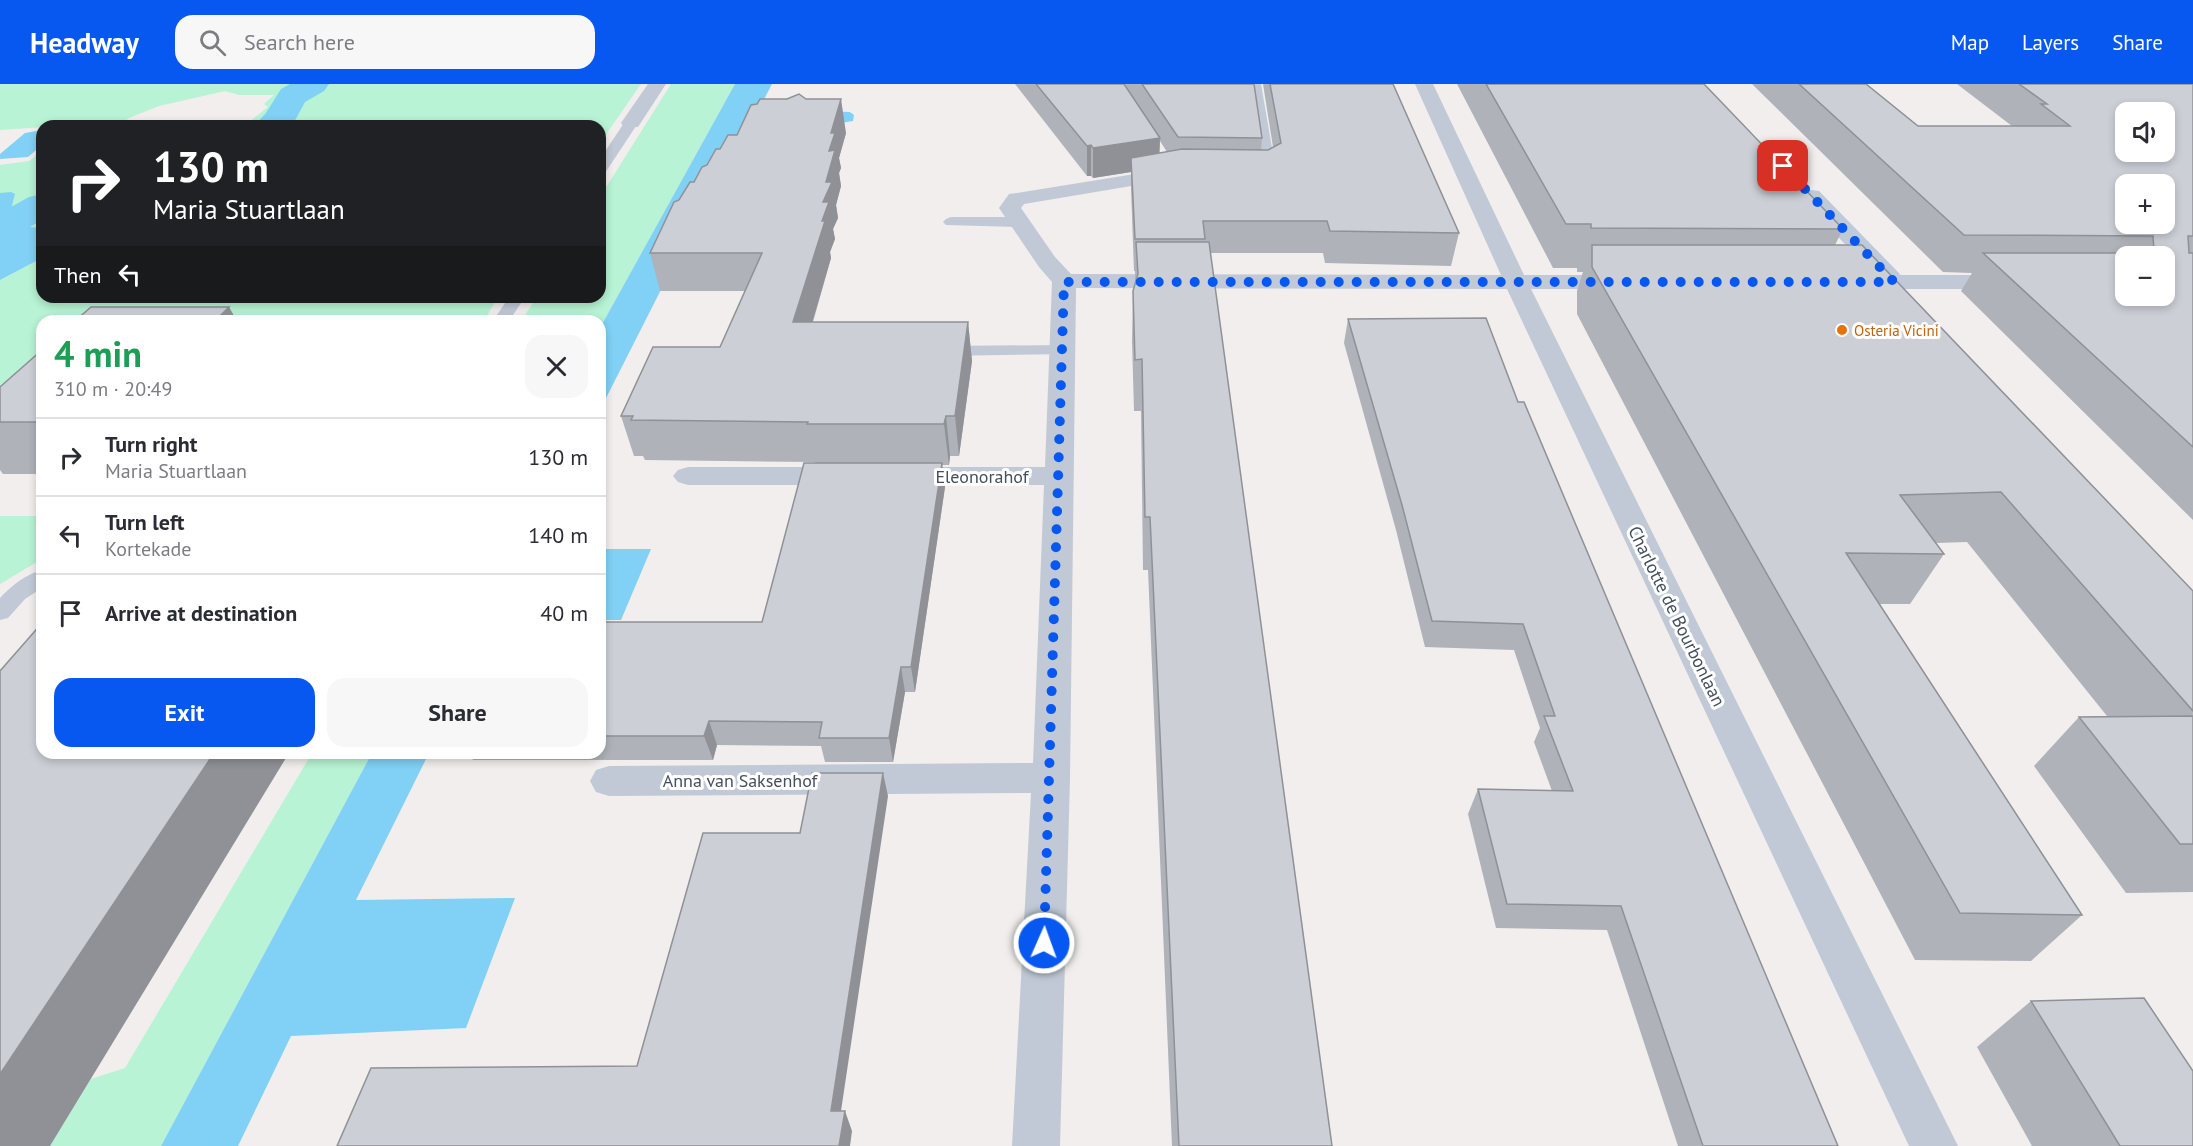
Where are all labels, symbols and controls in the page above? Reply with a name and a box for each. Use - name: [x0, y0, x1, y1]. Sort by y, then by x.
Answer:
- search box: [175, 15, 595, 69]
- text: Headway: [30, 24, 139, 61]
- icon: search: [196, 26, 229, 59]
- text: Search here: [244, 28, 355, 56]
- text: Map: [1951, 29, 1989, 56]
- text: Layers: [2022, 29, 2079, 56]
- text: Share: [2112, 29, 2163, 56]
- map controls: [2115, 102, 2175, 306]
- button: sound: [2115, 102, 2175, 162]
- text: 130 m: [153, 139, 269, 194]
- pin: [1757, 140, 1808, 191]
- icon: right: [54, 144, 132, 222]
- icon: arrive: [1766, 149, 1799, 182]
- button: +: [2115, 174, 2175, 234]
- text: Maria Stuartlaan: [153, 192, 345, 226]
- button: −: [2115, 246, 2175, 306]
- icon: left: [113, 258, 146, 291]
- text: Then: [54, 261, 101, 289]
- place label: Osteria Vicini: [1854, 321, 1939, 340]
- marker: Osteria Vicini: [1835, 323, 1849, 337]
- text: 4 min: [54, 330, 142, 377]
- button: close: [525, 335, 588, 398]
- text: 310 m · 20:49: [54, 376, 172, 402]
- text: Turn right: [105, 430, 197, 458]
- icon: right: [54, 441, 87, 474]
- text: 130 m: [528, 443, 588, 471]
- text: Maria Stuartlaan: [105, 458, 247, 484]
- street label: Eleonorahof: [935, 465, 1030, 488]
- text: Turn left: [105, 508, 185, 536]
- icon: left: [54, 519, 87, 552]
- text: 140 m: [528, 521, 588, 549]
- street label: Charlotte de Bourbonlaan: [1623, 522, 1731, 710]
- text: Kortekade: [105, 536, 192, 562]
- icon: arrive: [54, 597, 87, 630]
- text: Arrive at destination: [105, 599, 297, 627]
- text: 40 m: [540, 599, 588, 627]
- button: Exit: [54, 678, 315, 747]
- button: Share: [327, 678, 588, 747]
- street label: Anna van Saksenhof: [663, 769, 819, 792]
- position arrow: [1012, 911, 1076, 975]

